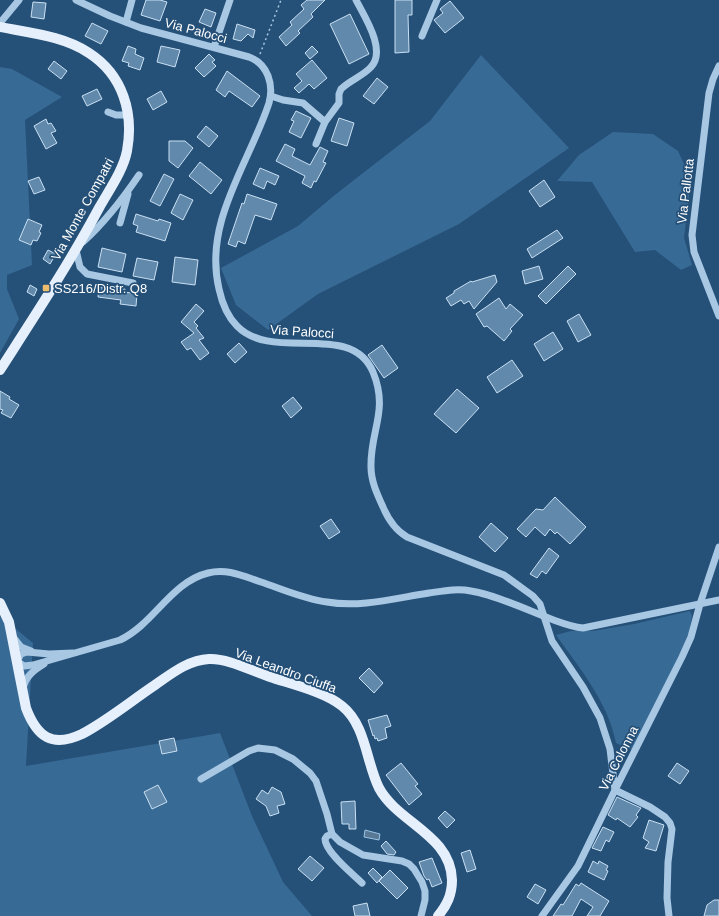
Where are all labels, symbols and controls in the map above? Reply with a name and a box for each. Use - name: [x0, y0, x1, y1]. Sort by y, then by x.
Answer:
- street label: Via Palocci: [163, 15, 229, 46]
- street label: Via Monte Compatri: [48, 155, 117, 263]
- street label: Via Pallotta: [674, 157, 697, 224]
- place label: SS216/Distr. Q8: [54, 281, 147, 296]
- marker: SS216/Distr. Q8: [41, 283, 51, 293]
- street label: Via Palocci: [269, 322, 335, 341]
- street label: Via Leandro Ciuffa: [233, 645, 339, 696]
- street label: Via Colonna: [596, 723, 642, 793]

